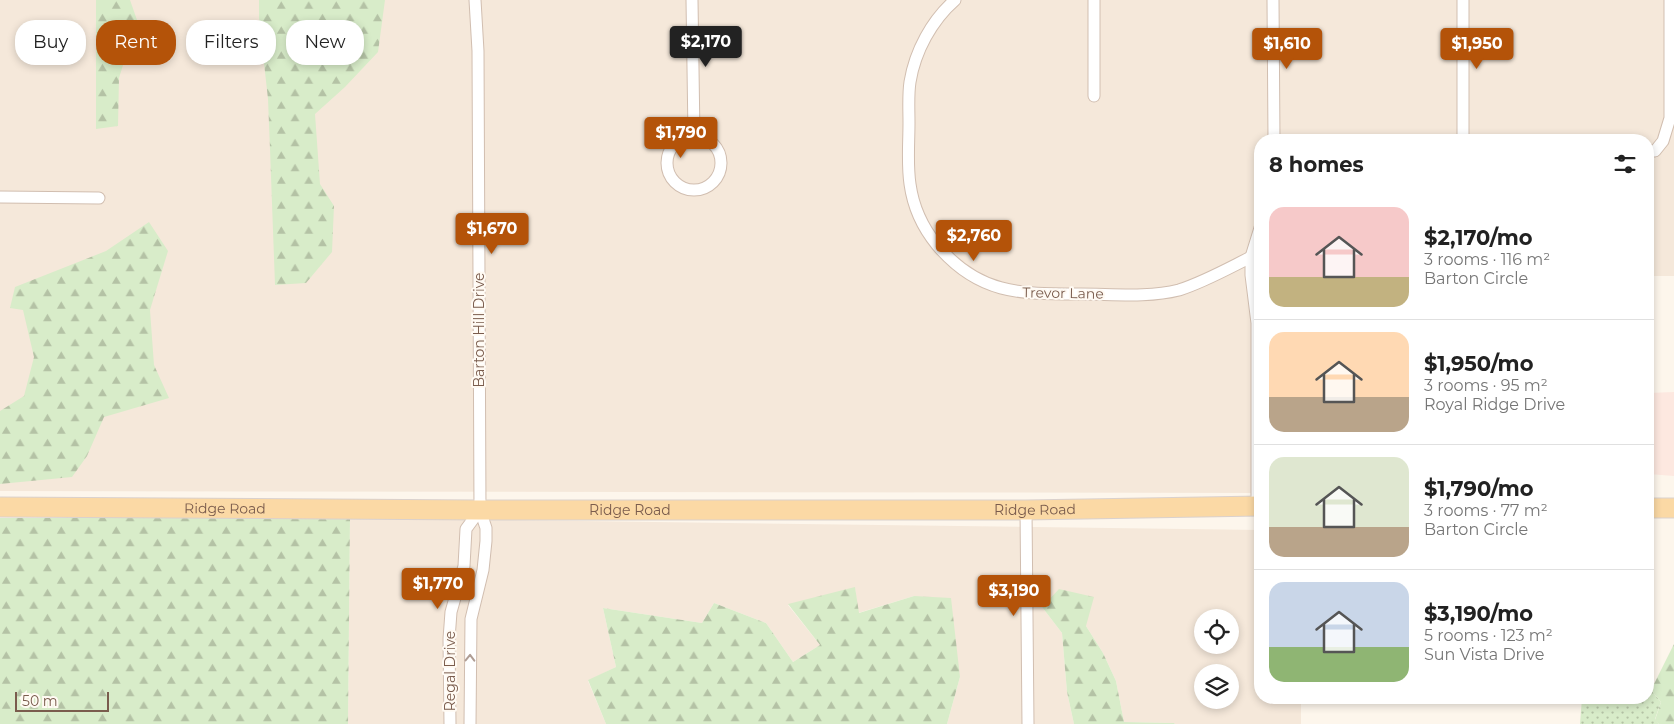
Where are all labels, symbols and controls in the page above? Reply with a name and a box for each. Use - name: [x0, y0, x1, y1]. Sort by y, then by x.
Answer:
- chip: Buy: [15, 20, 86, 65]
- chip: Rent: [96, 20, 176, 65]
- chip: Filters: [186, 20, 276, 65]
- chip: New: [286, 20, 364, 65]
- pin: $2,170: [665, 26, 747, 68]
- pin: $1,610: [1246, 28, 1328, 70]
- pin: $1,950: [1436, 28, 1518, 70]
- text: $2,170: [681, 32, 731, 51]
- text: $1,610: [1263, 34, 1311, 53]
- text: $1,950: [1451, 34, 1503, 53]
- pin: $1,790: [640, 116, 722, 159]
- text: $1,790: [655, 123, 707, 142]
- icon: filters: [1611, 150, 1639, 178]
- text: 8 homes: [1269, 152, 1364, 177]
- pin: $1,670: [451, 212, 533, 255]
- text: $1,670: [467, 219, 517, 238]
- pin: $2,760: [933, 220, 1015, 262]
- text: $2,170/mo: [1424, 225, 1533, 250]
- text: $2,760: [947, 226, 1001, 245]
- icon: home: [1309, 227, 1369, 287]
- text: 3 rooms · 116 m²: [1424, 250, 1550, 269]
- text: Barton Circle: [1424, 269, 1528, 288]
- street label: Barton Hill Drive: [470, 273, 488, 388]
- street label: Trevor Lane: [1022, 283, 1104, 303]
- text: $1,950/mo: [1424, 351, 1533, 376]
- icon: home: [1309, 352, 1369, 412]
- text: 3 rooms · 95 m²: [1424, 376, 1548, 395]
- text: Royal Ridge Drive: [1424, 395, 1565, 414]
- text: $1,790/mo: [1424, 476, 1534, 501]
- icon: home: [1309, 477, 1369, 537]
- street label: Ridge Road: [184, 499, 266, 518]
- street label: Ridge Road: [994, 500, 1076, 519]
- street label: Ridge Road: [589, 501, 671, 519]
- text: 3 rooms · 77 m²: [1424, 501, 1548, 520]
- text: Barton Circle: [1424, 520, 1528, 539]
- pin: $1,770: [397, 568, 479, 610]
- text: $1,770: [413, 574, 463, 593]
- pin: $3,190: [973, 574, 1055, 617]
- text: $3,190: [989, 581, 1039, 600]
- text: $3,190/mo: [1424, 601, 1533, 626]
- icon: home: [1309, 602, 1369, 662]
- map controls: [1194, 609, 1239, 709]
- button: locate: [1194, 609, 1239, 654]
- text: 5 rooms · 123 m²: [1424, 626, 1553, 645]
- street label: Regal Drive: [441, 631, 459, 711]
- text: Sun Vista Drive: [1424, 645, 1544, 664]
- one-way arrow: [465, 654, 475, 662]
- button: layers: [1194, 664, 1239, 709]
- scale bar: [15, 689, 109, 712]
- text: 50 m: [22, 692, 58, 710]

